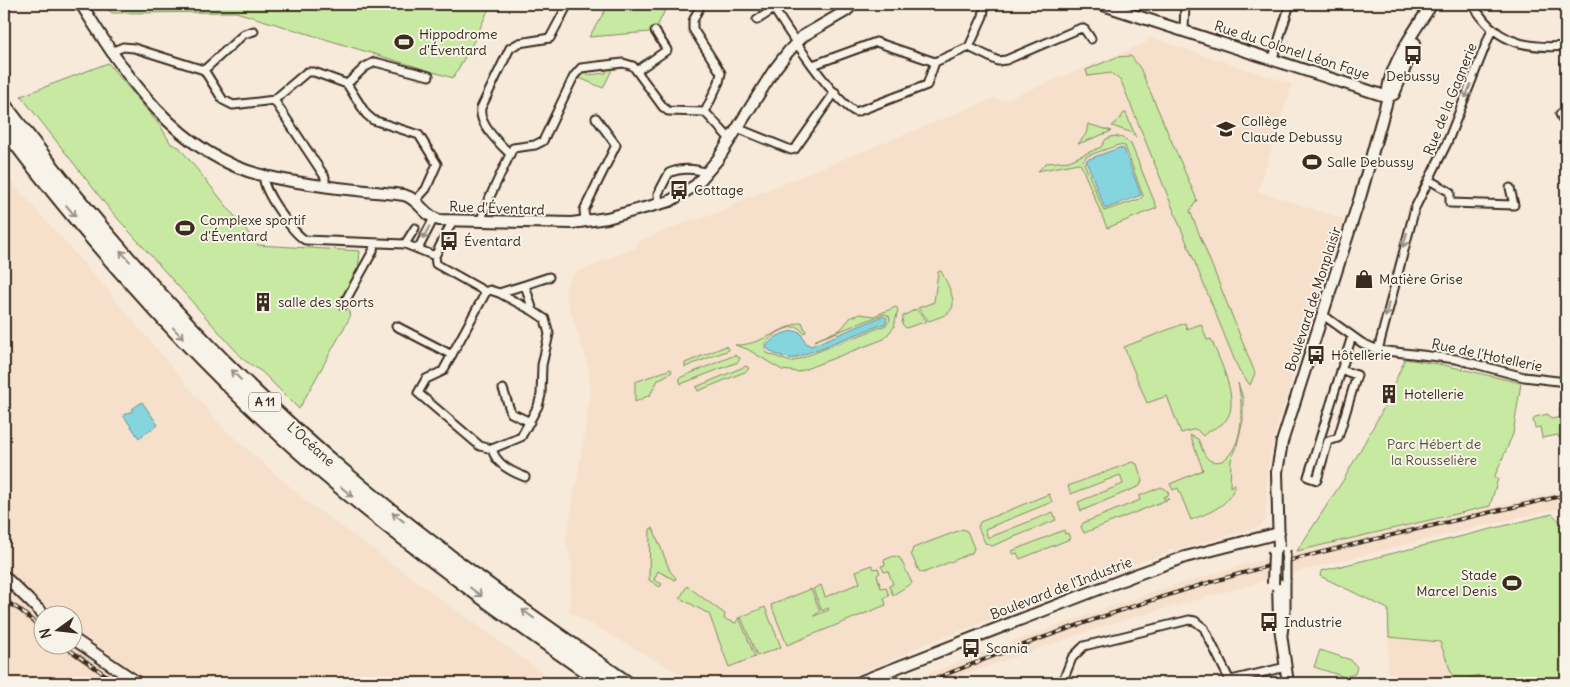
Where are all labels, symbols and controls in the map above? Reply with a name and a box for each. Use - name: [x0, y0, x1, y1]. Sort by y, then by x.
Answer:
- street label: Rue du Colonel Léon Faye: [1212, 16, 1372, 84]
- place label: Hippodrome d'Éventard: [419, 25, 498, 59]
- sports icon: Hippodrome d'Éventard: [393, 31, 415, 53]
- street label: Rue de la Gagnerie: [1419, 40, 1481, 158]
- bus stop icon: Debussy: [1402, 44, 1424, 66]
- place label: Debussy: [1386, 67, 1440, 85]
- one-way arrow: [1463, 83, 1472, 98]
- place label: Collège Claude Debussy: [1241, 112, 1343, 146]
- school or university icon: Collège Claude Debussy: [1215, 118, 1237, 140]
- sports icon: Salle Debussy: [1301, 151, 1323, 173]
- place label: Salle Debussy: [1327, 153, 1414, 171]
- bus stop icon: Cottage: [668, 179, 690, 201]
- place label: Cottage: [694, 181, 744, 199]
- street label: Rue d'Éventard: [449, 197, 545, 219]
- one-way arrow: [65, 204, 77, 217]
- place label: Complexe sportif d'Éventard: [200, 211, 306, 245]
- sports icon: Complexe sportif d'Éventard: [174, 217, 196, 239]
- street label: Boulevard de Monplaisir: [1281, 224, 1345, 374]
- one-way arrow: [421, 226, 431, 241]
- bus stop icon: Éventard: [438, 230, 460, 252]
- one-way arrow: [1400, 231, 1410, 247]
- place label: Éventard: [464, 232, 521, 250]
- one-way arrow: [120, 250, 131, 263]
- shop icon: Matière Grise: [1353, 268, 1375, 290]
- place label: Matière Grise: [1379, 270, 1463, 288]
- building icon: salle des sports: [252, 291, 274, 313]
- place label: salle des sports: [278, 293, 374, 311]
- one-way arrow: [1382, 302, 1392, 318]
- one-way arrow: [172, 326, 184, 339]
- street label: Rue de l'Hotellerie: [1430, 334, 1544, 376]
- bus stop icon: Hôtellerie: [1305, 344, 1327, 366]
- place label: Hôtellerie: [1331, 346, 1391, 364]
- one-way arrow: [230, 369, 243, 381]
- building icon: Hotellerie: [1378, 383, 1400, 405]
- place label: Hotellerie: [1404, 385, 1464, 403]
- road number: A 11: [249, 392, 281, 412]
- street label: L’Océane: [283, 418, 339, 470]
- park label: Parc Hébert de la Rousselière: [1387, 435, 1481, 469]
- one-way arrow: [341, 487, 354, 498]
- one-way arrow: [391, 511, 404, 522]
- street label: Boulevard de l'Industrie: [987, 553, 1135, 623]
- place label: Stade Marcel Denis: [1416, 566, 1497, 600]
- sports icon: Stade Marcel Denis: [1501, 572, 1523, 594]
- one-way arrow: [469, 587, 483, 597]
- north arrow: [32, 604, 82, 654]
- one-way arrow: [521, 609, 535, 619]
- bus stop icon: Industrie: [1258, 611, 1280, 633]
- place label: Industrie: [1284, 613, 1342, 631]
- text: N: [35, 626, 55, 640]
- bus stop icon: Scania: [960, 637, 982, 659]
- place label: Scania: [986, 639, 1028, 657]

